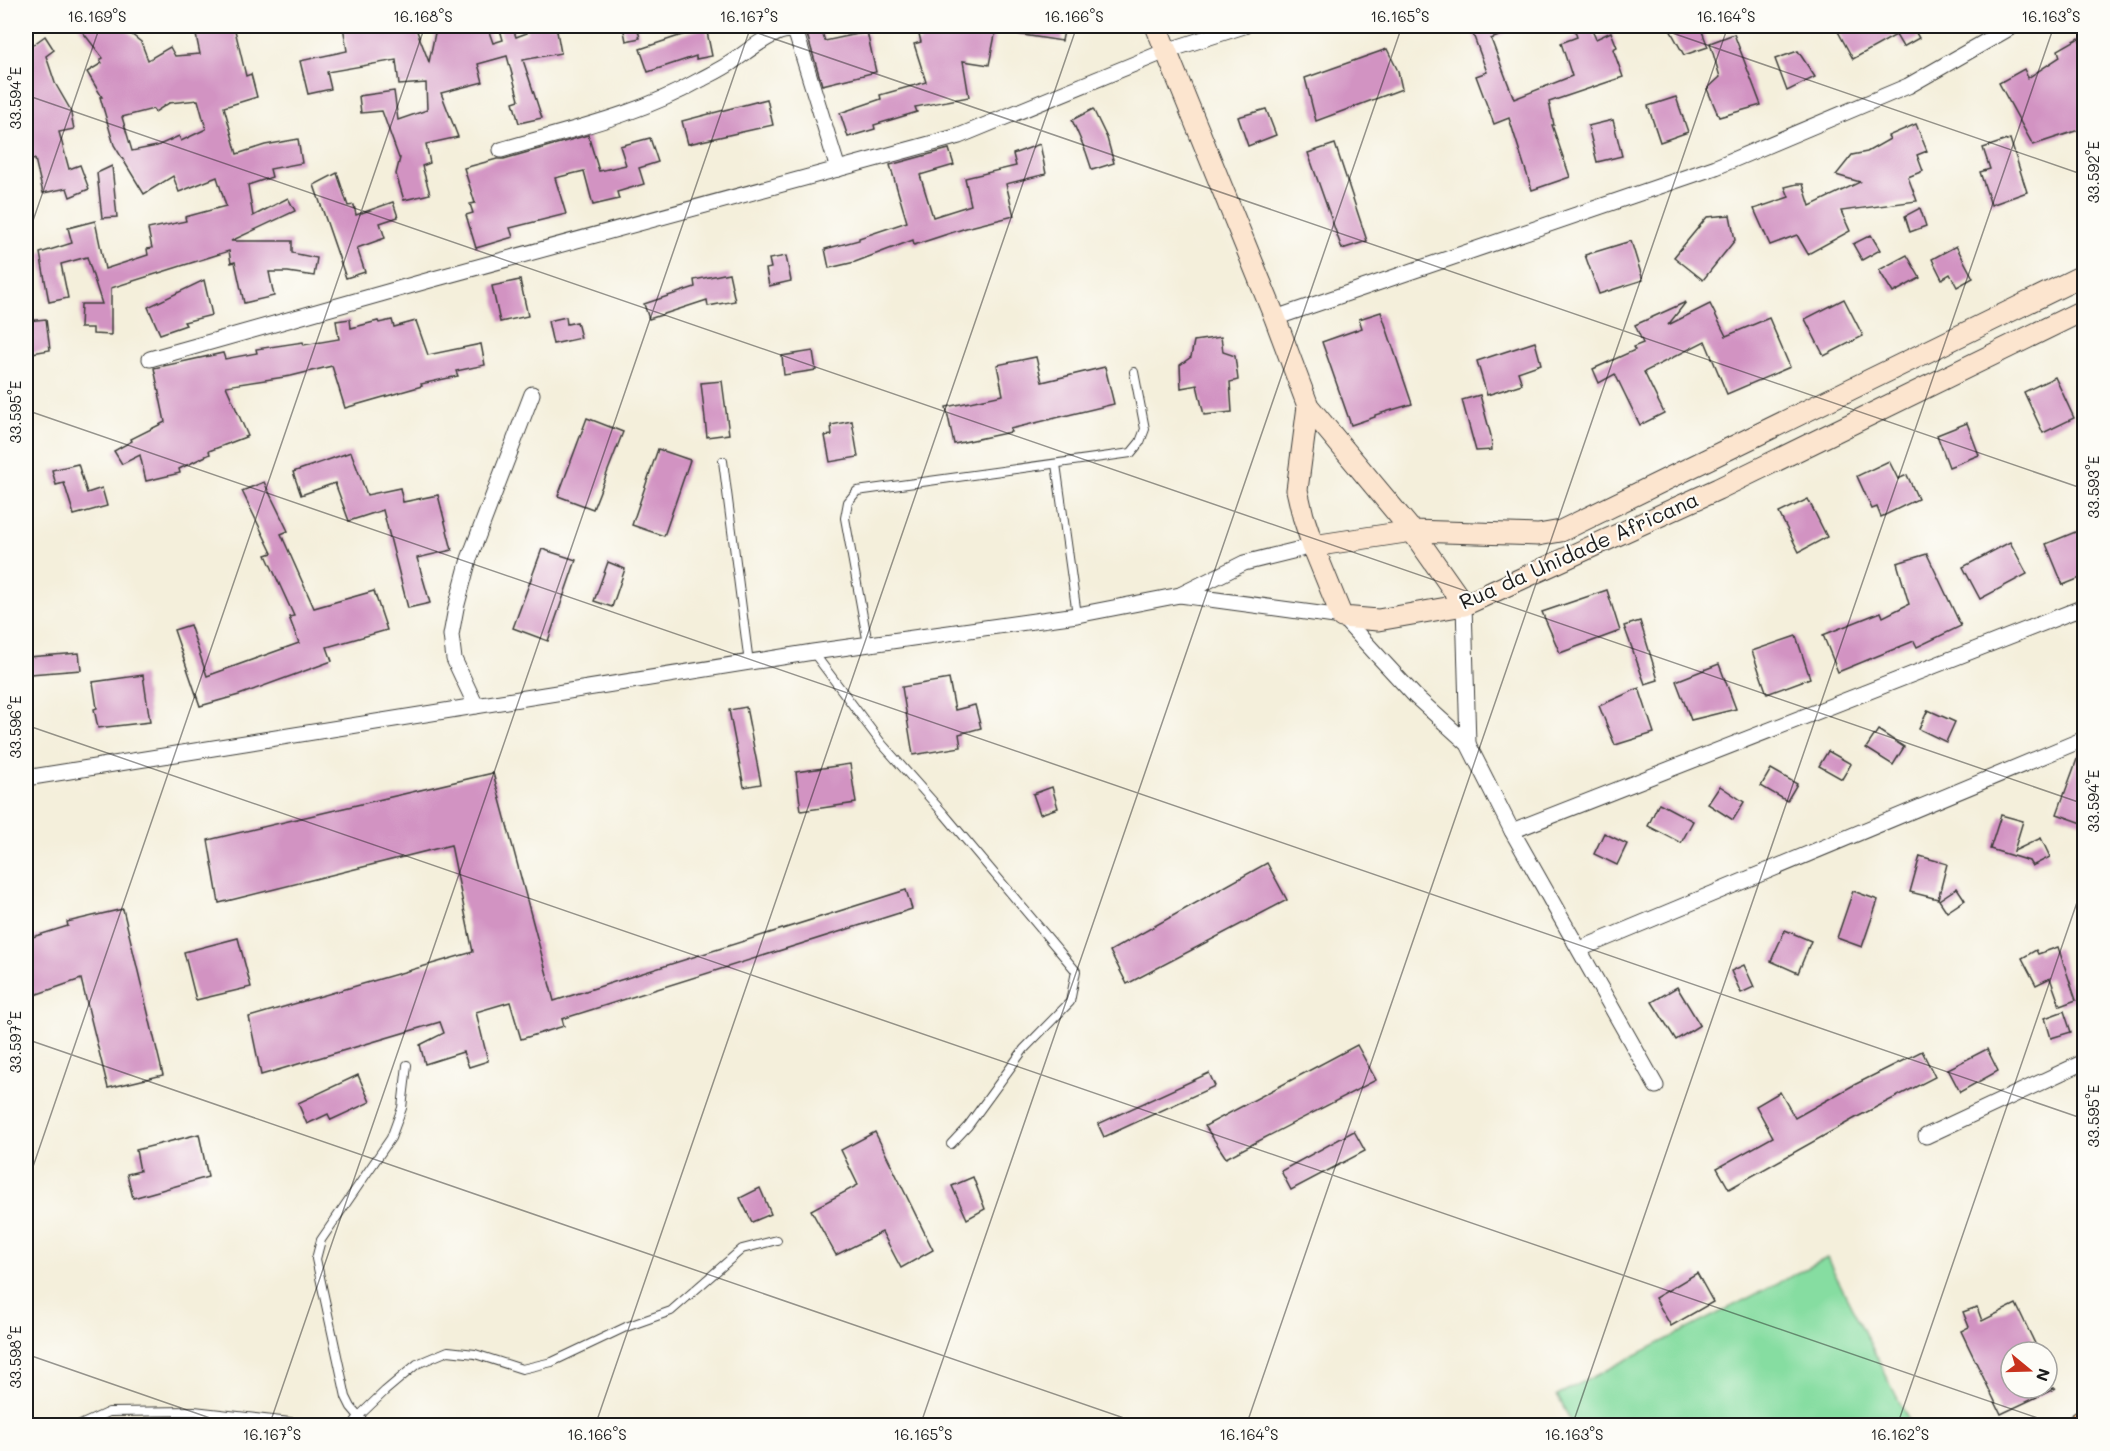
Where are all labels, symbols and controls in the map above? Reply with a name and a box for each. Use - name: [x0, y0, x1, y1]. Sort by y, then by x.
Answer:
- text: 16.169°S: [67, 6, 127, 26]
- text: 16.168°S: [393, 6, 453, 26]
- text: 16.167°S: [720, 6, 778, 26]
- text: 16.166°S: [1044, 6, 1104, 26]
- text: 16.165°S: [1371, 6, 1429, 26]
- text: 16.164°S: [1697, 6, 1756, 26]
- text: 16.163°S: [2022, 6, 2080, 26]
- text: 33.594°E: [5, 66, 25, 129]
- text: 33.592°E: [2083, 140, 2103, 203]
- text: 33.595°E: [5, 380, 25, 443]
- text: 33.593°E: [2083, 455, 2103, 518]
- street label: Rua da Unidade Africana: [1455, 485, 1702, 615]
- text: 33.596°E: [5, 695, 25, 759]
- text: 33.594°E: [2083, 769, 2103, 832]
- text: 33.597°E: [5, 1010, 25, 1073]
- text: 33.595°E: [2083, 1084, 2103, 1147]
- text: 33.598°E: [5, 1325, 25, 1389]
- north arrow: [1999, 1340, 2059, 1400]
- text: N: [2032, 1366, 2056, 1384]
- text: 16.167°S: [243, 1424, 301, 1444]
- text: 16.166°S: [567, 1424, 627, 1444]
- text: 16.165°S: [894, 1424, 952, 1444]
- text: 16.164°S: [1220, 1424, 1279, 1444]
- text: 16.163°S: [1545, 1424, 1603, 1444]
- text: 16.162°S: [1871, 1424, 1929, 1444]

